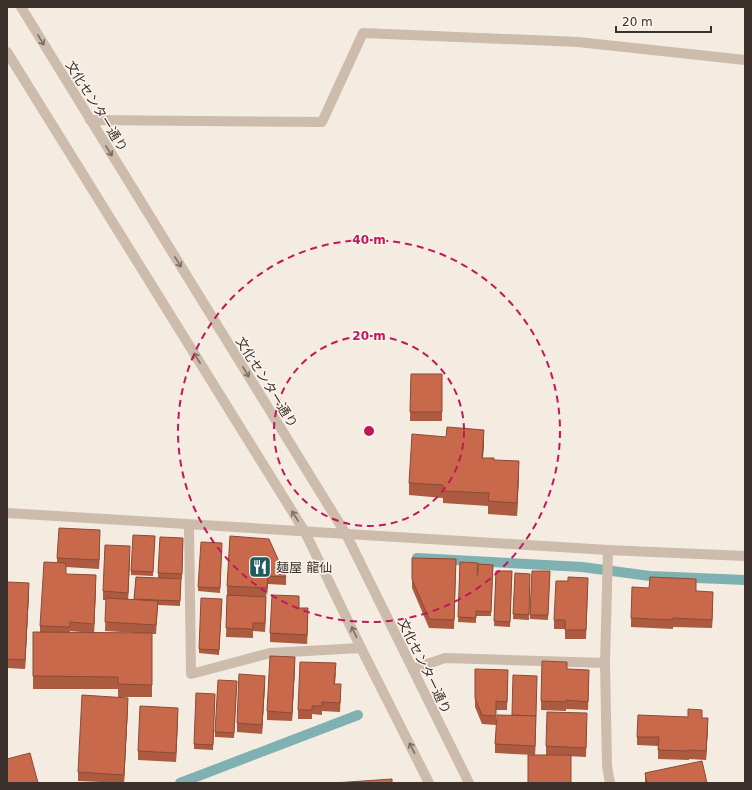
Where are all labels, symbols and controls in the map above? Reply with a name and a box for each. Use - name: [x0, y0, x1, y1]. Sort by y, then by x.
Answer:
- scale bar: [616, 8, 711, 34]
- text: 20 m: [622, 15, 653, 29]
- one-way arrow: [38, 34, 46, 46]
- street label: 文化センター通り: [63, 58, 130, 154]
- one-way arrow: [106, 145, 114, 157]
- text: 40 m: [352, 233, 386, 247]
- one-way arrow: [174, 256, 182, 268]
- text: 20 m: [352, 329, 386, 343]
- street label: 文化センター通り: [233, 334, 300, 430]
- one-way arrow: [193, 353, 201, 364]
- one-way arrow: [242, 366, 250, 377]
- centre of rings: [362, 424, 376, 438]
- one-way arrow: [291, 511, 299, 522]
- restaurant icon: 麺屋 龍仙: [247, 554, 273, 580]
- place label: 麺屋 龍仙: [276, 560, 332, 575]
- street label: 文化センター通り: [395, 616, 454, 716]
- one-way arrow: [350, 626, 357, 638]
- one-way arrow: [408, 742, 415, 754]

